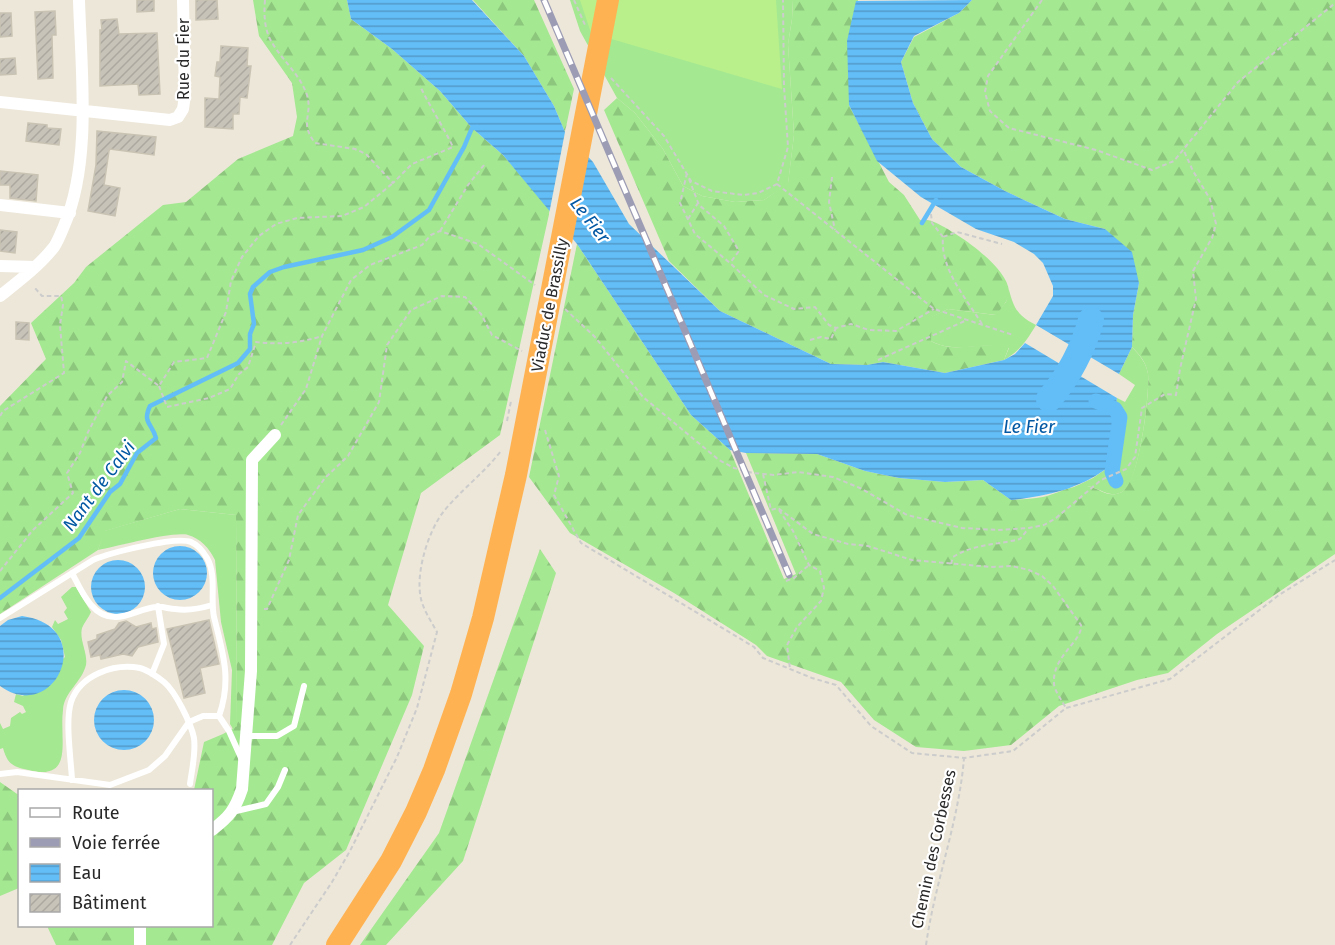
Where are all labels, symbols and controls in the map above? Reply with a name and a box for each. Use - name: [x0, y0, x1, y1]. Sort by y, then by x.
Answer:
- street label: Rue du Fier: [174, 17, 193, 100]
- water label: Le Fier: [565, 193, 615, 248]
- street label: Viaduc de Brassilly: [527, 237, 572, 374]
- water label: Le Fier: [1003, 416, 1056, 438]
- water label: Nant de Calvi: [58, 437, 140, 535]
- street label: Chemin des Corbesses: [907, 768, 960, 930]
- legend: [18, 789, 213, 927]
- text: Route: [72, 802, 120, 824]
- text: Voie ferrée: [72, 832, 160, 854]
- text: Eau: [72, 862, 102, 884]
- text: Bâtiment: [72, 892, 147, 914]

